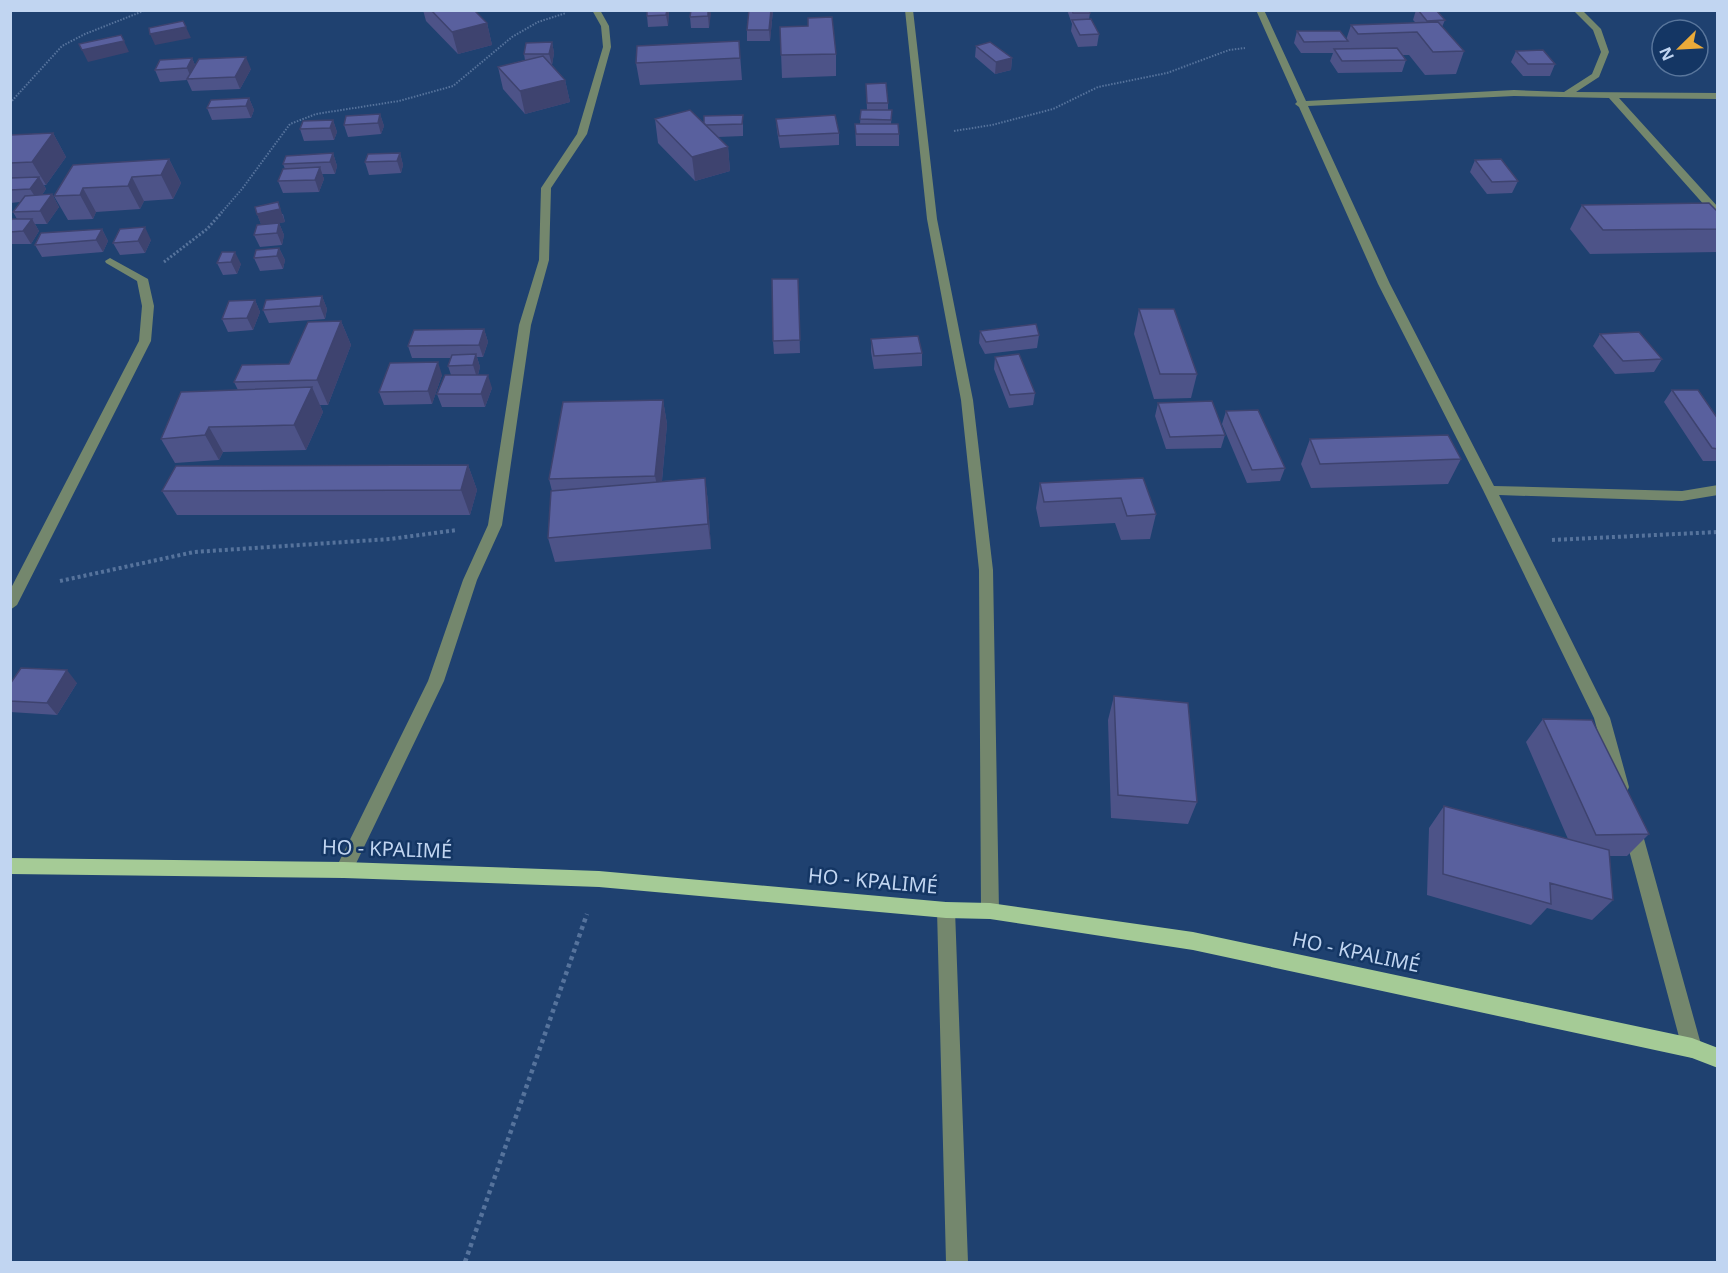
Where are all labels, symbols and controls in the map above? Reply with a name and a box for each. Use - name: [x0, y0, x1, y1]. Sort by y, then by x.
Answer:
- north arrow: [1650, 18, 1710, 78]
- text: N: [1654, 44, 1679, 65]
- street label: HO - KPALIMÉ: [322, 833, 452, 864]
- street label: HO - KPALIMÉ: [807, 861, 939, 900]
- street label: HO - KPALIMÉ: [1290, 925, 1423, 978]

